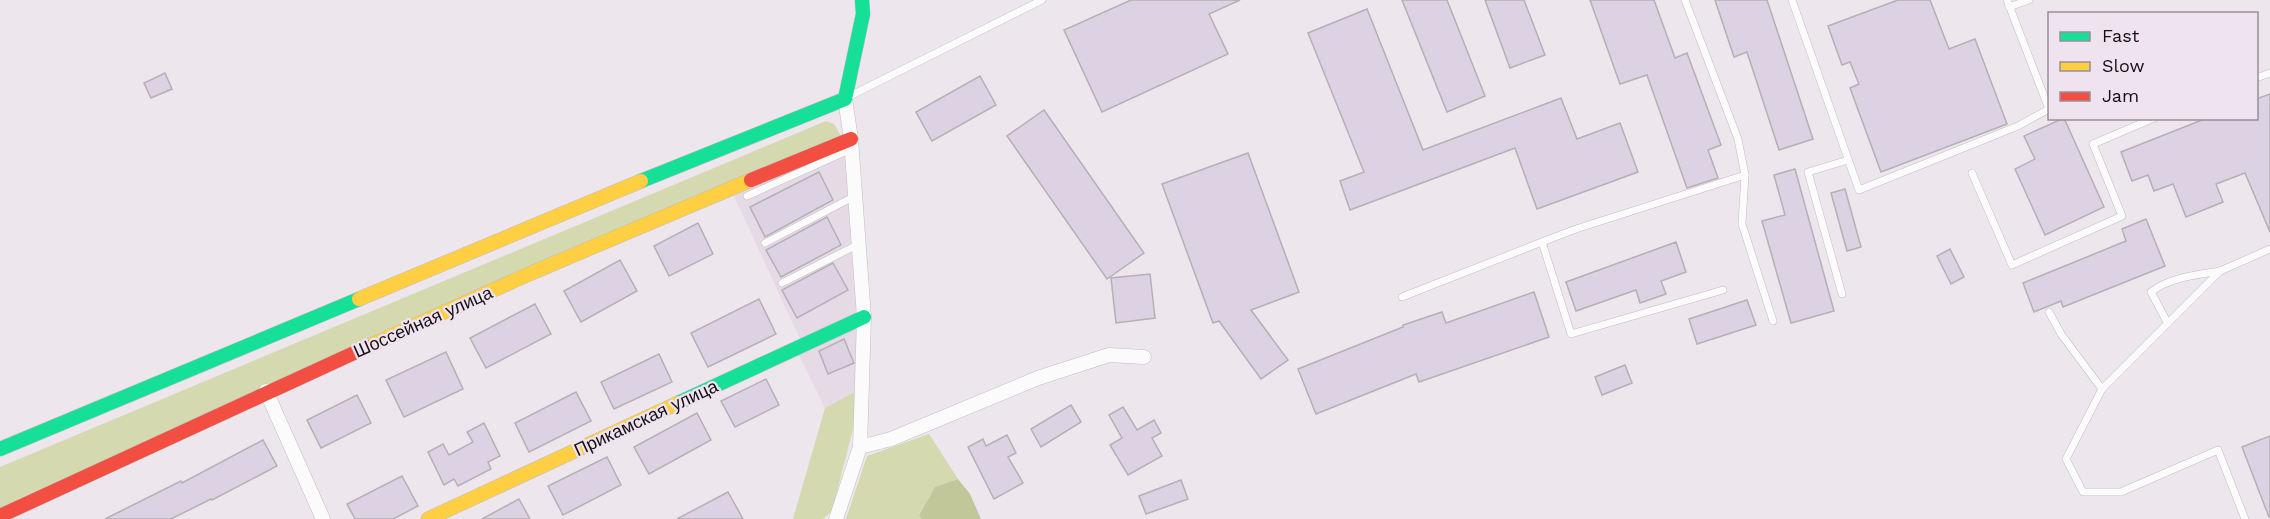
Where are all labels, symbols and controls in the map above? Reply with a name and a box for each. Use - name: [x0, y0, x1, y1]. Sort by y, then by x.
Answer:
- legend: [2048, 12, 2258, 120]
- text: Fast: [2102, 25, 2140, 46]
- text: Slow: [2102, 55, 2145, 76]
- text: Jam: [2102, 85, 2139, 106]
- street label: Шоссейная улица: [350, 281, 496, 362]
- street label: Прикамская улица: [571, 375, 722, 460]

